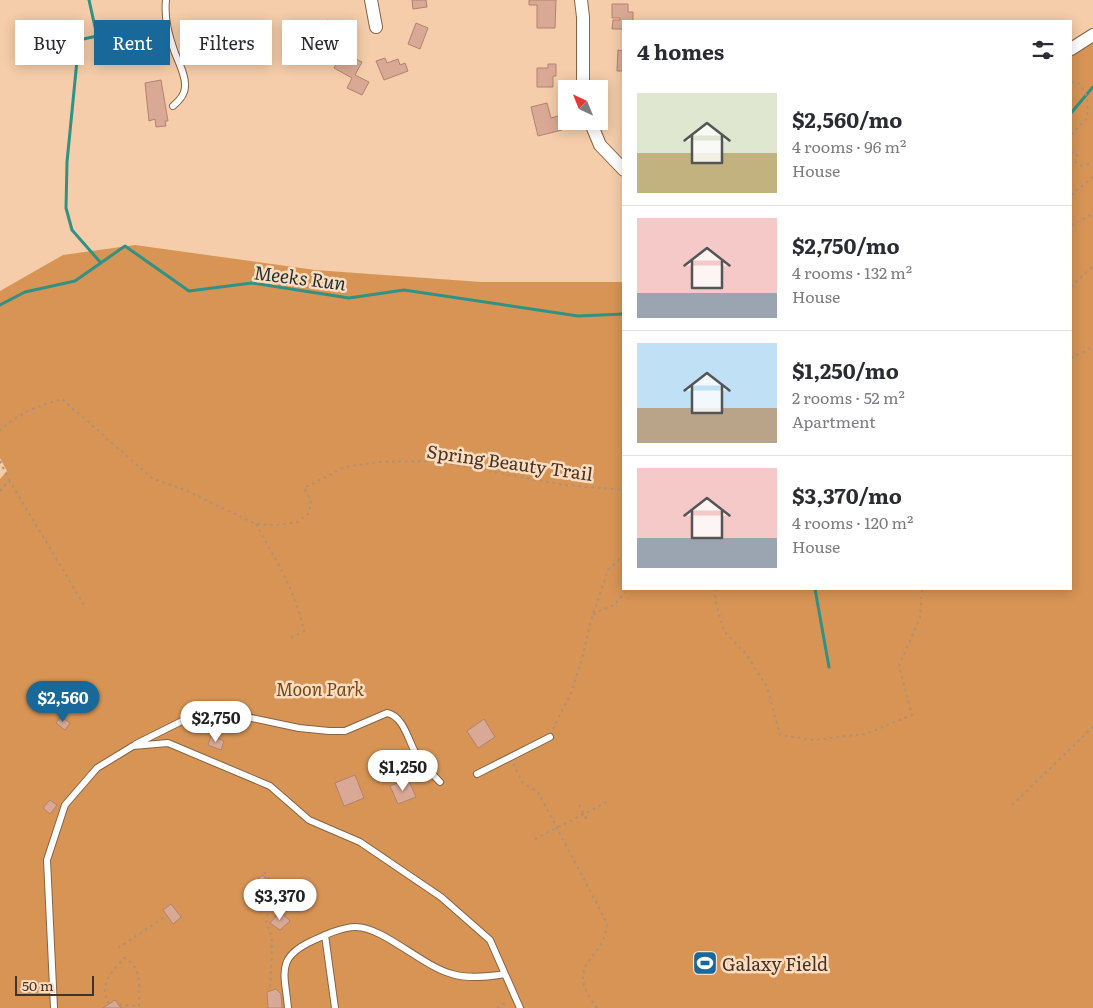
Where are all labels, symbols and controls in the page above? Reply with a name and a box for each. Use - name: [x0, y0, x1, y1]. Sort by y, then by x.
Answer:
- chip: Buy: [15, 20, 84, 65]
- chip: Rent: [94, 20, 170, 65]
- chip: Filters: [180, 20, 272, 65]
- chip: New: [282, 20, 357, 65]
- text: 4 homes: [637, 35, 724, 66]
- icon: filters: [1029, 36, 1057, 64]
- north arrow: [558, 80, 608, 130]
- map controls: [558, 80, 608, 130]
- text: $2,560/mo: [792, 103, 902, 134]
- icon: home: [677, 113, 737, 173]
- text: 4 rooms · 96 m²: [792, 134, 906, 158]
- text: House: [792, 158, 840, 182]
- text: $2,750/mo: [792, 229, 900, 260]
- icon: home: [677, 238, 737, 298]
- water label: Meeks Run: [252, 257, 348, 297]
- text: 4 rooms · 132 m²: [792, 260, 912, 284]
- text: House: [792, 284, 840, 308]
- text: $1,250/mo: [792, 354, 899, 385]
- icon: home: [677, 363, 737, 423]
- text: 2 rooms · 52 m²: [792, 385, 905, 409]
- text: Apartment: [792, 409, 876, 433]
- street label: Spring Beauty Trail: [425, 437, 595, 487]
- text: $3,370/mo: [792, 479, 902, 510]
- icon: home: [677, 488, 737, 548]
- text: 4 rooms · 120 m²: [792, 510, 913, 534]
- text: House: [792, 534, 840, 558]
- park label: Moon Park: [276, 675, 364, 702]
- pin: $2,560: [22, 680, 104, 723]
- text: $2,560: [37, 685, 89, 709]
- pin: $2,750: [175, 700, 257, 743]
- text: $2,750: [191, 705, 241, 729]
- pin: $1,250: [362, 750, 444, 792]
- text: $1,250: [379, 754, 427, 778]
- pin: $3,370: [239, 878, 321, 921]
- text: $3,370: [255, 883, 305, 907]
- sports icon: Galaxy Field: [692, 950, 718, 976]
- place label: Galaxy Field: [722, 950, 828, 977]
- scale bar: [15, 973, 94, 996]
- text: 50 m: [22, 975, 54, 995]

